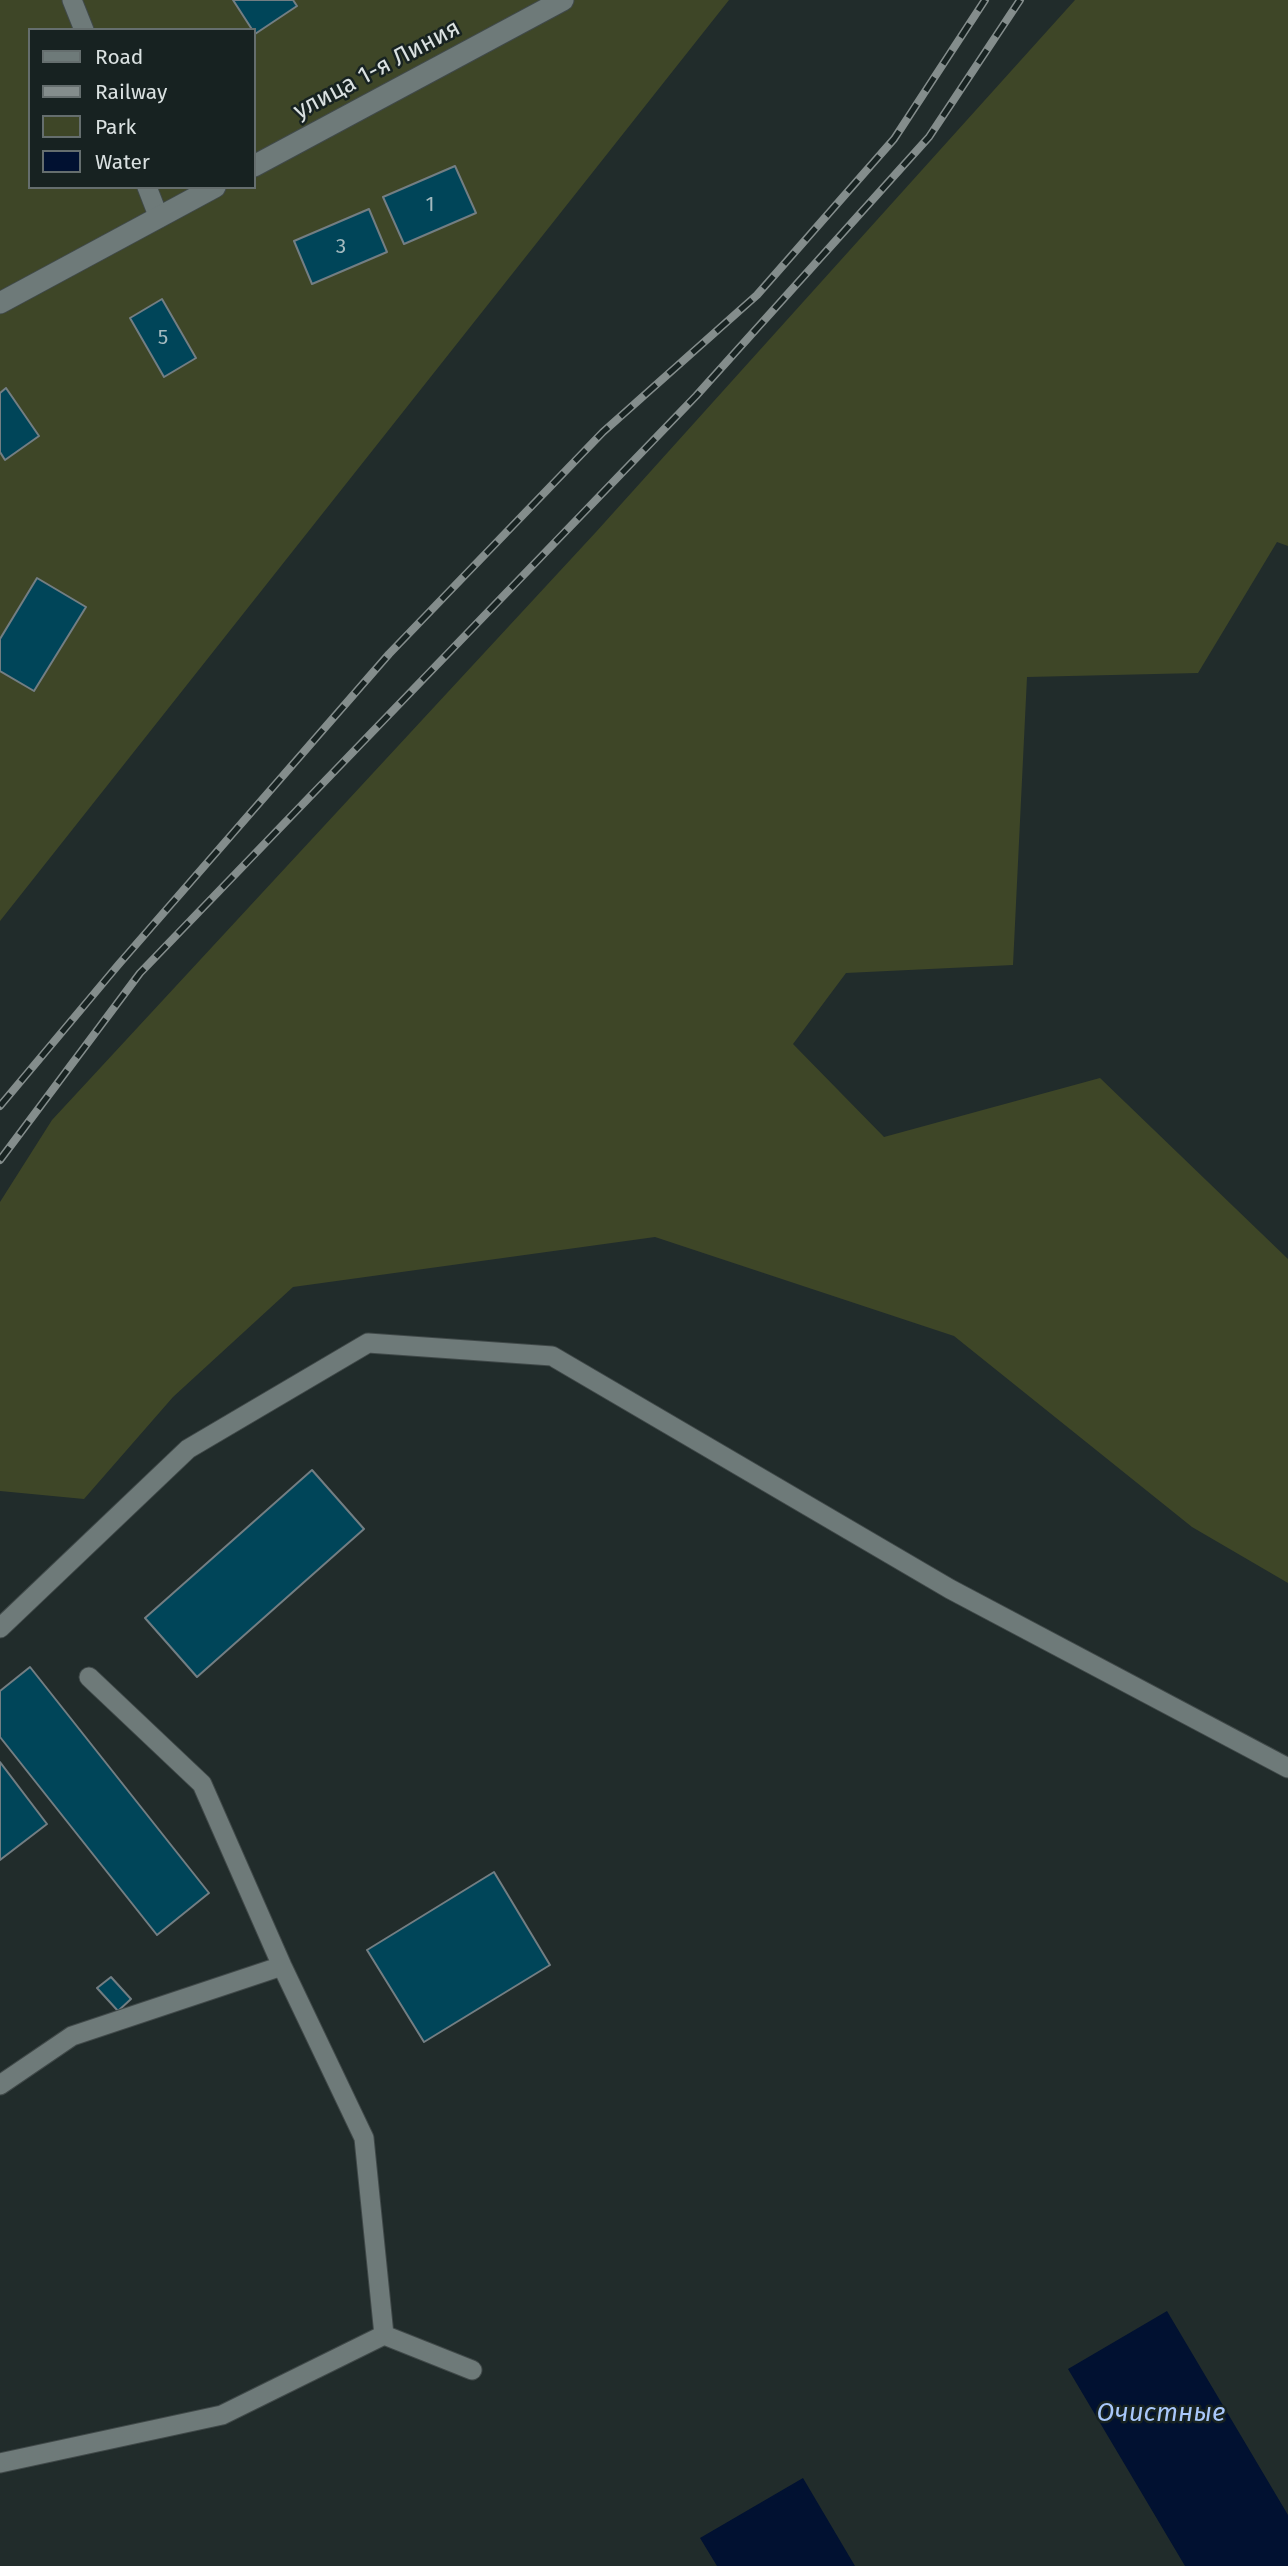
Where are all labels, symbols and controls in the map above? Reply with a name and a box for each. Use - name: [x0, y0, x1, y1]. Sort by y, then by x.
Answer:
- street label: улица 1-я Линия: [289, 14, 465, 126]
- legend: [28, 28, 256, 189]
- text: Road: [95, 44, 143, 70]
- text: Railway: [95, 79, 167, 105]
- text: Park: [95, 114, 136, 140]
- text: Water: [95, 149, 150, 175]
- house number: 1: [425, 192, 435, 218]
- house number: 3: [336, 234, 346, 260]
- house number: 5: [158, 325, 168, 351]
- water label: Очистные: [1097, 2398, 1225, 2430]

